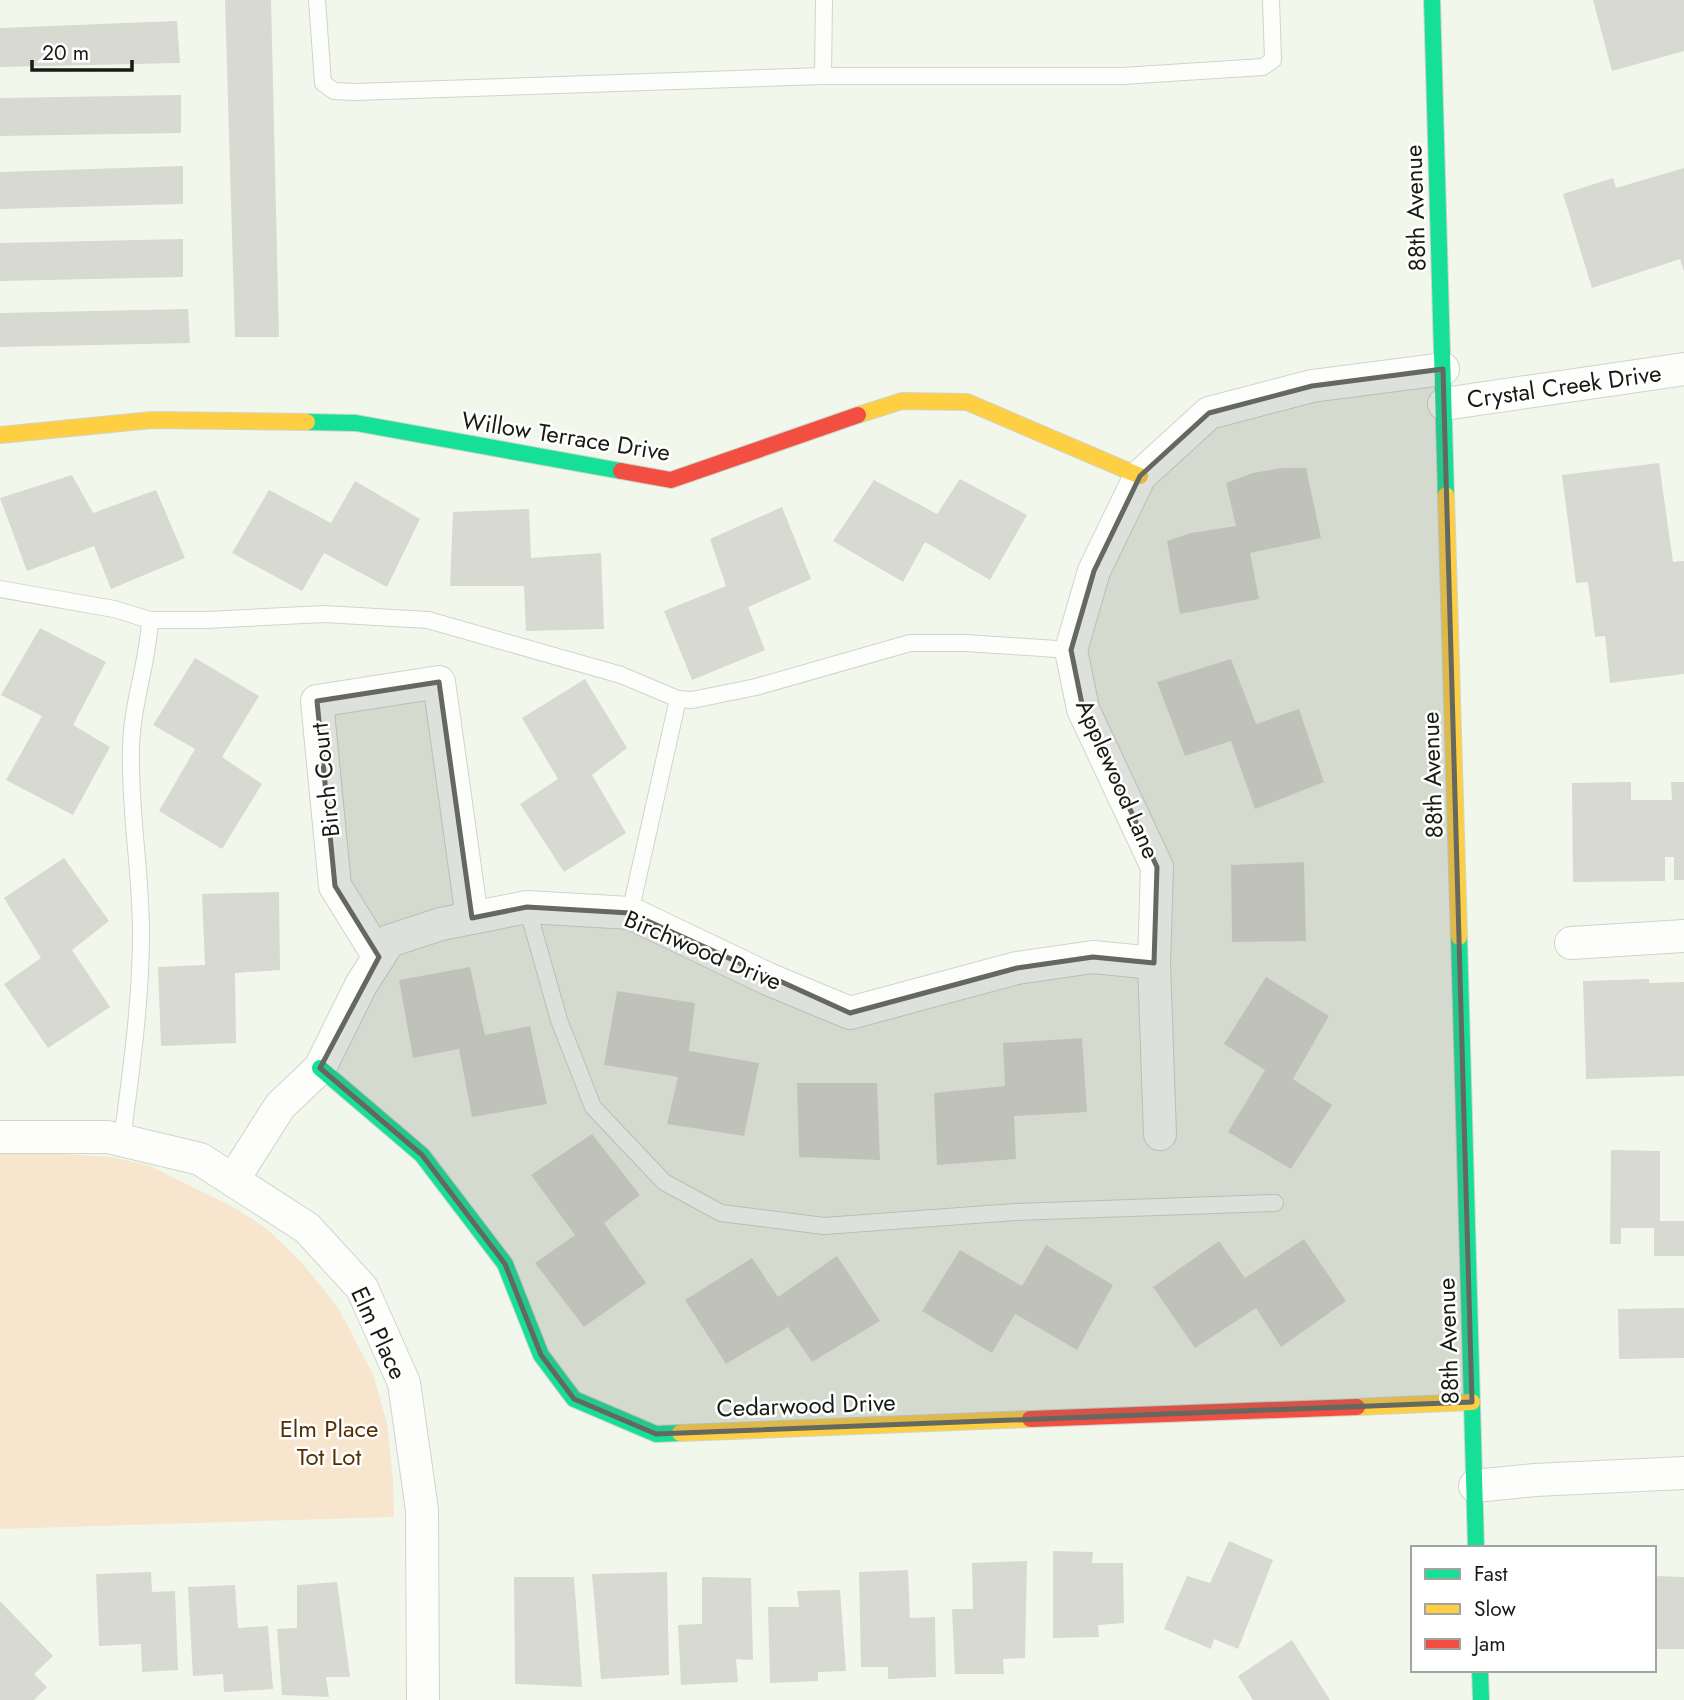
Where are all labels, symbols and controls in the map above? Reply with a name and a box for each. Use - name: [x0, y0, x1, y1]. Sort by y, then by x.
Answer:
- scale bar: [32, 28, 131, 72]
- text: 20 m: [42, 38, 89, 68]
- street label: 88th Avenue: [1395, 144, 1435, 272]
- street label: Crystal Creek Drive: [1465, 355, 1663, 417]
- street label: Willow Terrace Drive: [459, 402, 673, 470]
- street label: Applewood Lane: [1067, 694, 1169, 864]
- street label: 88th Avenue: [1412, 711, 1452, 839]
- street label: Birch Court: [302, 721, 348, 839]
- street label: Birchwood Drive: [619, 901, 787, 999]
- street label: 88th Avenue: [1428, 1277, 1468, 1405]
- street label: Elm Place: [342, 1281, 416, 1385]
- street label: Cedarwood Drive: [716, 1384, 896, 1426]
- park label: Elm Place Tot Lot: [280, 1411, 378, 1474]
- legend: [1411, 1546, 1656, 1672]
- text: Fast: [1474, 1559, 1507, 1589]
- text: Slow: [1474, 1594, 1516, 1624]
- text: Jam: [1471, 1629, 1506, 1659]

